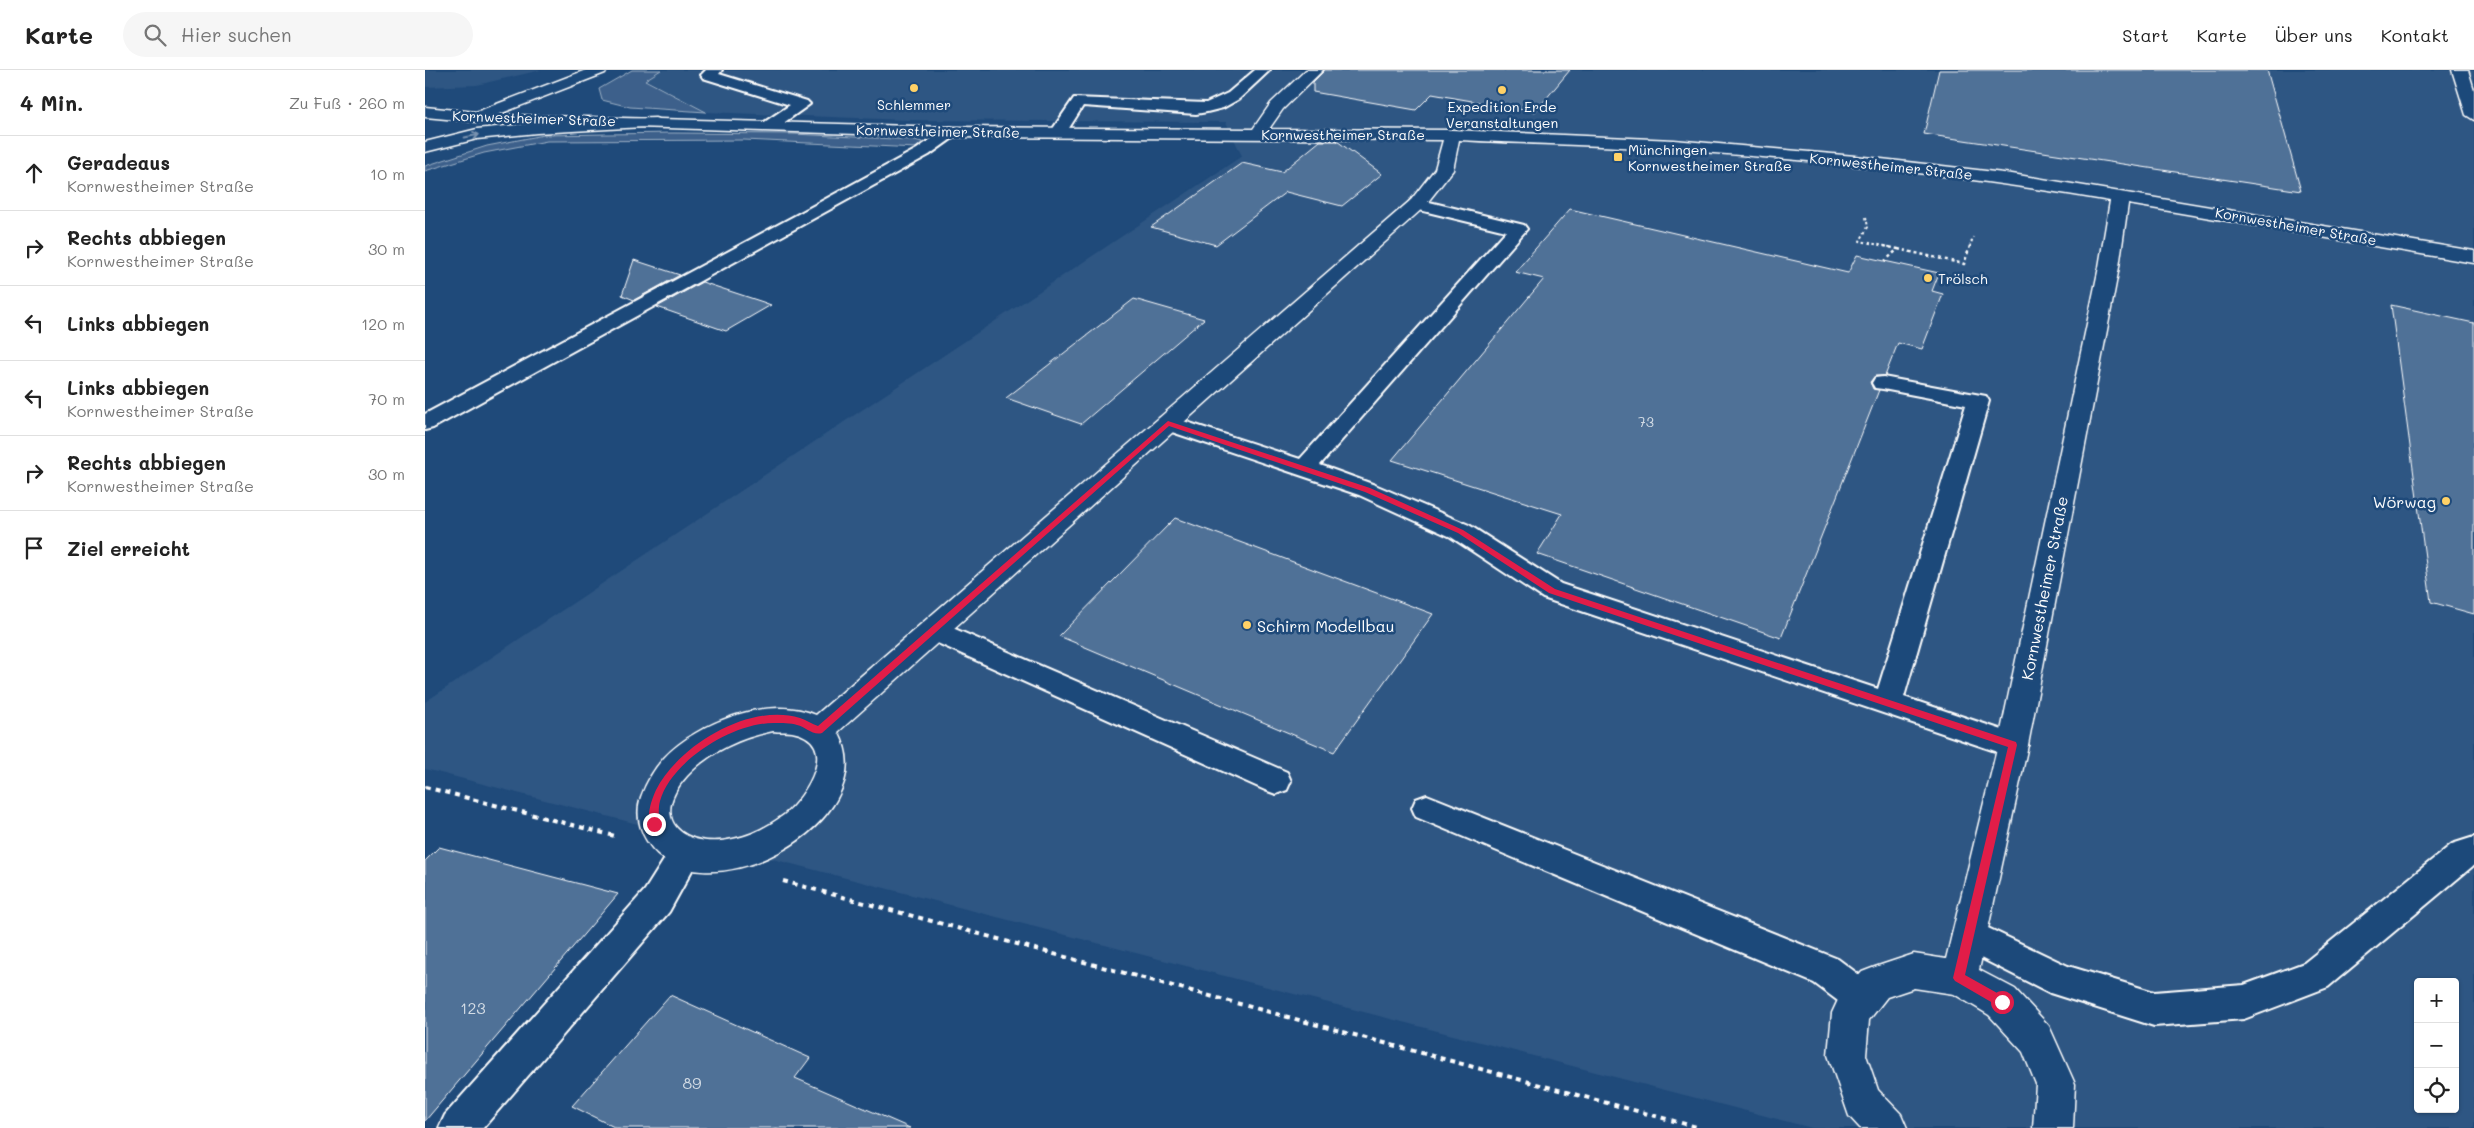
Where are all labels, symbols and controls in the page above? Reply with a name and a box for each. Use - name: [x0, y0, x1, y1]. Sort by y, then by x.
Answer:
- search box: [123, 12, 473, 57]
- text: Karte: [25, 19, 93, 50]
- icon: search: [141, 21, 169, 49]
- text: Hier suchen: [181, 22, 292, 47]
- text: Start: [2122, 23, 2169, 47]
- text: Karte: [2197, 23, 2247, 47]
- text: Über uns: [2275, 23, 2353, 47]
- text: Kontakt: [2381, 23, 2449, 47]
- marker: Schlemmer: [908, 82, 920, 94]
- marker: Expedition Erde Veranstaltungen: [1496, 84, 1508, 96]
- text: 4 Min.: [20, 89, 83, 116]
- text: Zu Fuß · 260 m: [289, 92, 405, 113]
- place label: Schlemmer: [877, 95, 951, 114]
- place label: Expedition Erde Veranstaltungen: [1446, 97, 1558, 132]
- street label: Kornwestheimer Straße: [452, 106, 616, 130]
- street label: Kornwestheimer Straße: [856, 120, 1020, 142]
- street label: Kornwestheimer Straße: [1261, 125, 1425, 144]
- one-way arrow: [464, 130, 480, 140]
- place label: Münchingen Kornwestheimer Straße: [1628, 140, 1792, 175]
- street label: Kornwestheimer Straße: [1809, 148, 1973, 184]
- text: Geradeaus: [67, 150, 170, 175]
- marker: Münchingen Kornwestheimer Straße: [1612, 151, 1624, 163]
- icon: ahead: [20, 159, 48, 187]
- text: 10 m: [370, 163, 405, 184]
- text: Kornwestheimer Straße: [67, 175, 254, 196]
- street label: Kornwestheimer Straße: [2214, 202, 2378, 250]
- text: Rechts abbiegen: [67, 225, 226, 250]
- icon: right: [20, 234, 48, 262]
- text: 30 m: [368, 238, 405, 259]
- text: Kornwestheimer Straße: [67, 250, 254, 271]
- place label: Trölsch: [1938, 269, 1988, 288]
- marker: Trölsch: [1922, 272, 1934, 284]
- icon: left: [20, 309, 48, 337]
- text: Links abbiegen: [67, 311, 209, 336]
- text: 120 m: [361, 313, 405, 334]
- text: Links abbiegen: [67, 375, 209, 400]
- icon: left: [20, 384, 48, 412]
- text: 70 m: [368, 388, 405, 409]
- text: Kornwestheimer Straße: [67, 400, 254, 421]
- house number: 73: [1638, 412, 1654, 431]
- text: Rechts abbiegen: [67, 450, 226, 475]
- icon: right: [20, 459, 48, 487]
- text: 30 m: [368, 463, 405, 484]
- text: Kornwestheimer Straße: [67, 475, 254, 496]
- place label: Wörwag: [2373, 491, 2436, 512]
- street label: Kornwestheimer Straße: [2016, 494, 2072, 682]
- marker: Wörwag: [2440, 495, 2452, 507]
- icon: arrive: [20, 534, 48, 562]
- text: Ziel erreicht: [67, 536, 190, 561]
- place label: Schirm Modellbau: [1257, 615, 1394, 636]
- marker: Schirm Modellbau: [1241, 619, 1253, 631]
- route end: [643, 813, 666, 836]
- map controls: [2414, 978, 2459, 1113]
- button: +: [2414, 978, 2459, 1023]
- route start: [1991, 991, 2014, 1014]
- house number: 123: [460, 997, 486, 1018]
- button: −: [2414, 1023, 2459, 1068]
- button: locate: [2414, 1068, 2459, 1113]
- house number: 89: [682, 1072, 702, 1093]

